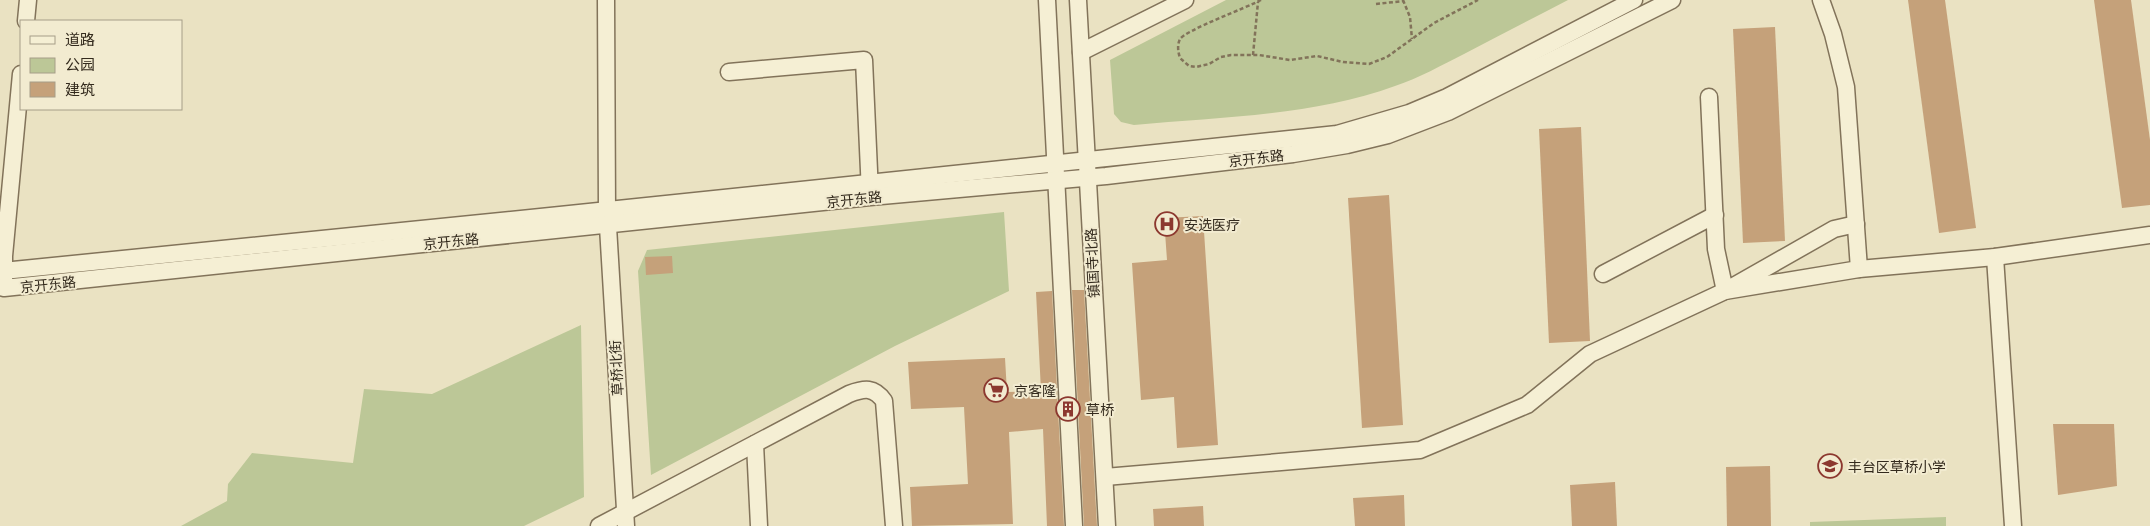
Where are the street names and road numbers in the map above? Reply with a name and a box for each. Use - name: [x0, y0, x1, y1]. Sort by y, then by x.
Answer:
- street label: 京开东路: [1227, 145, 1285, 171]
- street label: 京开东路: [825, 187, 883, 211]
- street label: 镇国寺北路: [1081, 228, 1103, 298]
- street label: 京开东路: [422, 229, 480, 253]
- street label: 京开东路: [19, 272, 77, 296]
- street label: 草桥北街: [605, 340, 627, 396]

